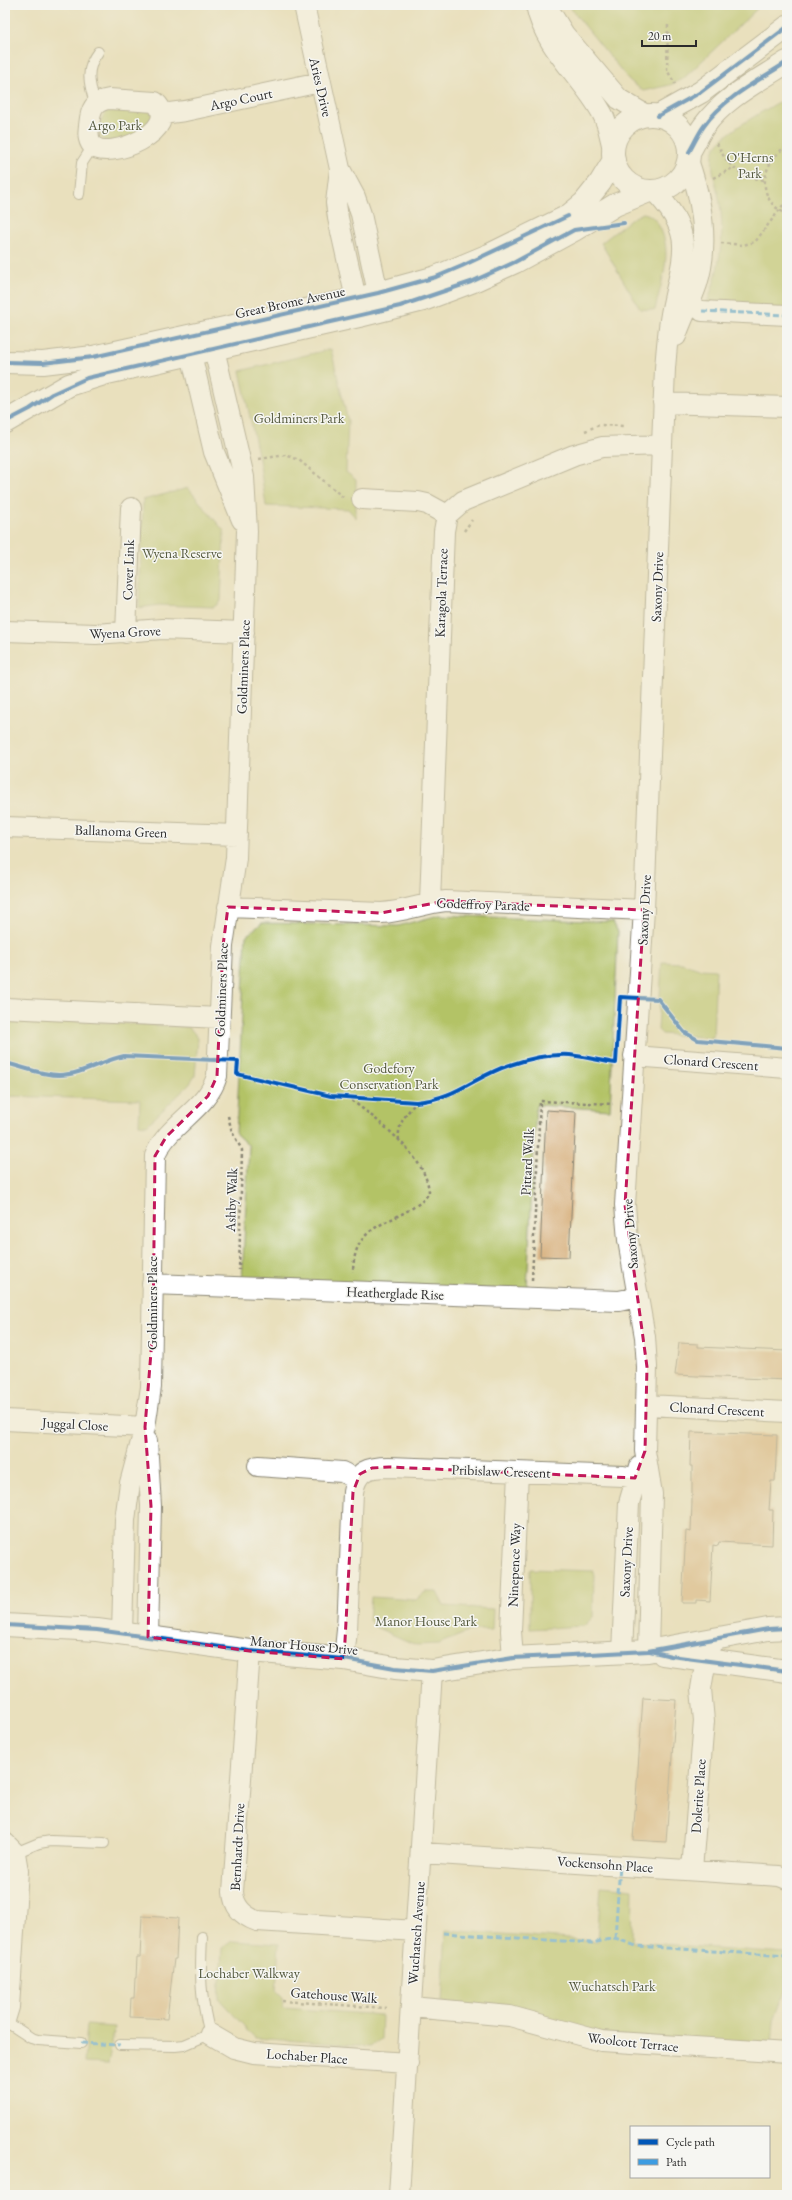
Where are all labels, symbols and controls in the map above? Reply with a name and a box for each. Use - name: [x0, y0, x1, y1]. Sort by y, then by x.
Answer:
- scale bar: [642, 22, 696, 48]
- text: 20 m: [648, 28, 672, 44]
- street label: Aries Drive: [305, 55, 337, 119]
- street label: Argo Court: [207, 83, 275, 115]
- park label: Argo Park: [87, 116, 142, 134]
- park label: O'Herns Park: [727, 148, 774, 182]
- street label: Great Brome Avenue: [233, 281, 347, 322]
- park label: Goldminers Park: [254, 409, 345, 427]
- street label: Cover Link: [118, 539, 138, 601]
- park label: Wyena Reserve: [142, 544, 222, 562]
- street label: Karagola Terrace: [430, 548, 452, 638]
- street label: Saxony Drive: [647, 551, 667, 622]
- street label: Goldminers Place: [232, 619, 254, 714]
- street label: Wyena Grove: [89, 621, 162, 643]
- street label: Ballanoma Green: [74, 820, 168, 842]
- street label: Saxony Drive: [633, 874, 655, 946]
- street label: Godeffroy Parade: [436, 893, 530, 915]
- street label: Goldminers Place: [210, 942, 232, 1037]
- street label: Clonard Crescent: [663, 1050, 760, 1074]
- park label: Godefory Conservation Park: [339, 1059, 439, 1093]
- street label: Pittard Walk: [516, 1128, 538, 1196]
- street label: Ashby Walk: [221, 1167, 241, 1233]
- street label: Saxony Drive: [618, 1198, 642, 1270]
- street label: Goldminers Place: [143, 1255, 161, 1350]
- street label: Heatherglade Rise: [346, 1282, 445, 1304]
- street label: Clonard Crescent: [669, 1398, 766, 1421]
- street label: Juggal Close: [40, 1413, 109, 1435]
- street label: Pribislaw Crescent: [451, 1460, 552, 1482]
- street label: Ninepence Way: [504, 1522, 524, 1607]
- street label: Saxony Drive: [615, 1526, 637, 1598]
- park label: Manor House Park: [375, 1612, 477, 1630]
- street label: Manor House Drive: [249, 1631, 359, 1659]
- street label: Dolerite Place: [686, 1758, 710, 1834]
- street label: Bernhardt Drive: [226, 1802, 248, 1891]
- street label: Vockensohn Place: [556, 1852, 654, 1876]
- street label: Wuchatsch Avenue: [403, 1880, 429, 1985]
- park label: Lochaber Walkway: [198, 1964, 301, 1982]
- park label: Wuchatsch Park: [568, 1977, 656, 1995]
- street label: Gatehouse Walk: [290, 1983, 378, 2007]
- street label: Woolcott Terrace: [587, 2028, 680, 2056]
- street label: Lochaber Place: [266, 2044, 349, 2068]
- legend: [630, 2126, 770, 2178]
- text: Cycle path: [666, 2134, 715, 2150]
- text: Path: [666, 2154, 687, 2170]

